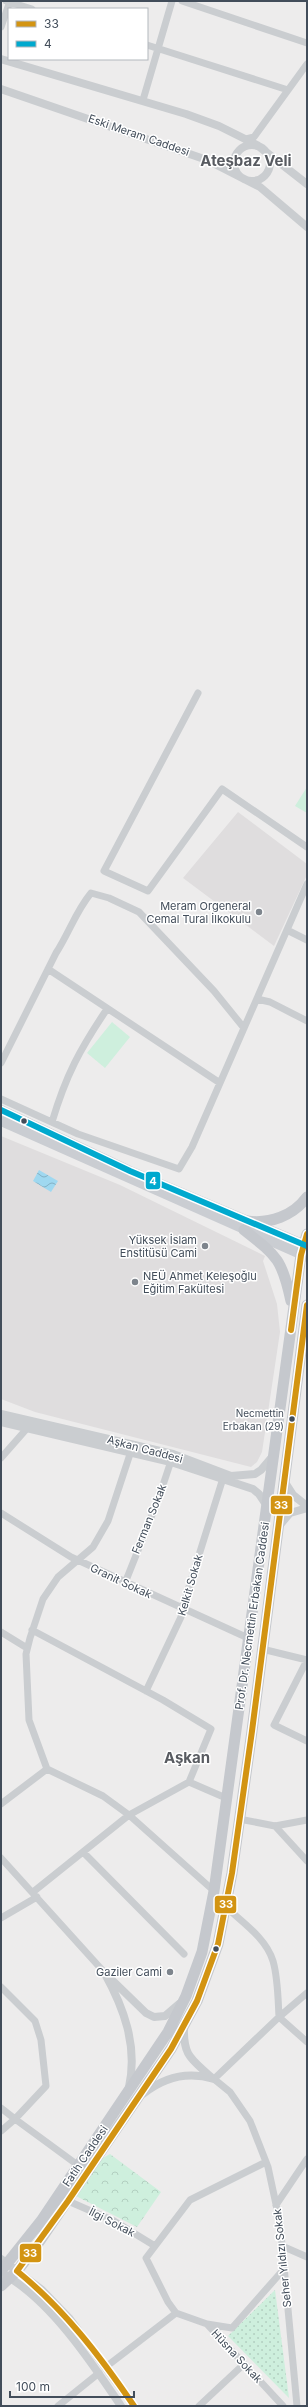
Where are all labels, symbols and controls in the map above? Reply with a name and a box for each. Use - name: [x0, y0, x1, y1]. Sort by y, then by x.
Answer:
- legend: [8, 8, 148, 60]
- text: 33: [44, 16, 59, 31]
- text: 4: [44, 36, 52, 51]
- street label: Eski Meram Caddesi: [87, 111, 191, 159]
- district label: Ateşbaz Veli: [200, 151, 292, 170]
- place label: Meram Orgeneral Cemal Tural İlkokulu: [146, 899, 251, 926]
- marker: Meram Orgeneral Cemal Tural İlkokulu: [254, 907, 264, 917]
- unlabelled marker: [19, 1116, 29, 1126]
- line badge: 4: [145, 1171, 161, 1190]
- text: 4: [149, 1174, 157, 1188]
- place label: Yüksek İslam Enstitüsü Cami: [120, 1233, 197, 1260]
- marker: Yüksek İslam Enstitüsü Cami: [200, 1241, 210, 1251]
- place label: NEÜ Ahmet Keleşoğlu Eğitim Fakültesi: [143, 1269, 257, 1296]
- marker: NEÜ Ahmet Keleşoğlu Eğitim Fakültesi: [130, 1277, 140, 1287]
- place label: Necmettin Erbakan (29): [223, 1407, 284, 1432]
- marker: Necmettin Erbakan (29): [287, 1414, 297, 1424]
- street label: Aşkan Caddesi: [106, 1432, 184, 1466]
- street label: Ferman Sokak: [129, 1482, 169, 1556]
- line badge: 33: [270, 1495, 293, 1515]
- text: 33: [274, 1498, 288, 1512]
- street label: Prof. Dr. Necmettin Erbakan Caddesi: [232, 1521, 272, 1711]
- street label: Kelkit Sokak: [175, 1553, 205, 1617]
- street label: Granit Sokak: [88, 1561, 154, 1601]
- district label: Aşkan: [164, 1748, 210, 1767]
- line badge: 33: [214, 1895, 237, 1914]
- text: 33: [219, 1897, 233, 1911]
- unlabelled marker: [211, 1944, 221, 1954]
- place label: Gaziler Cami: [96, 1965, 162, 1979]
- marker: Gaziler Cami: [165, 1967, 175, 1977]
- street label: Fatih Caddesi: [59, 2123, 111, 2189]
- street label: İlgi Sokak: [87, 2204, 137, 2240]
- street label: Seher Yıldızı Sokak: [270, 2208, 294, 2308]
- line badge: 33: [19, 2243, 42, 2263]
- text: 33: [23, 2246, 37, 2260]
- street label: Hüsna Sokak: [209, 2326, 265, 2386]
- scale bar: [10, 2373, 134, 2399]
- text: 100 m: [16, 2379, 50, 2394]

